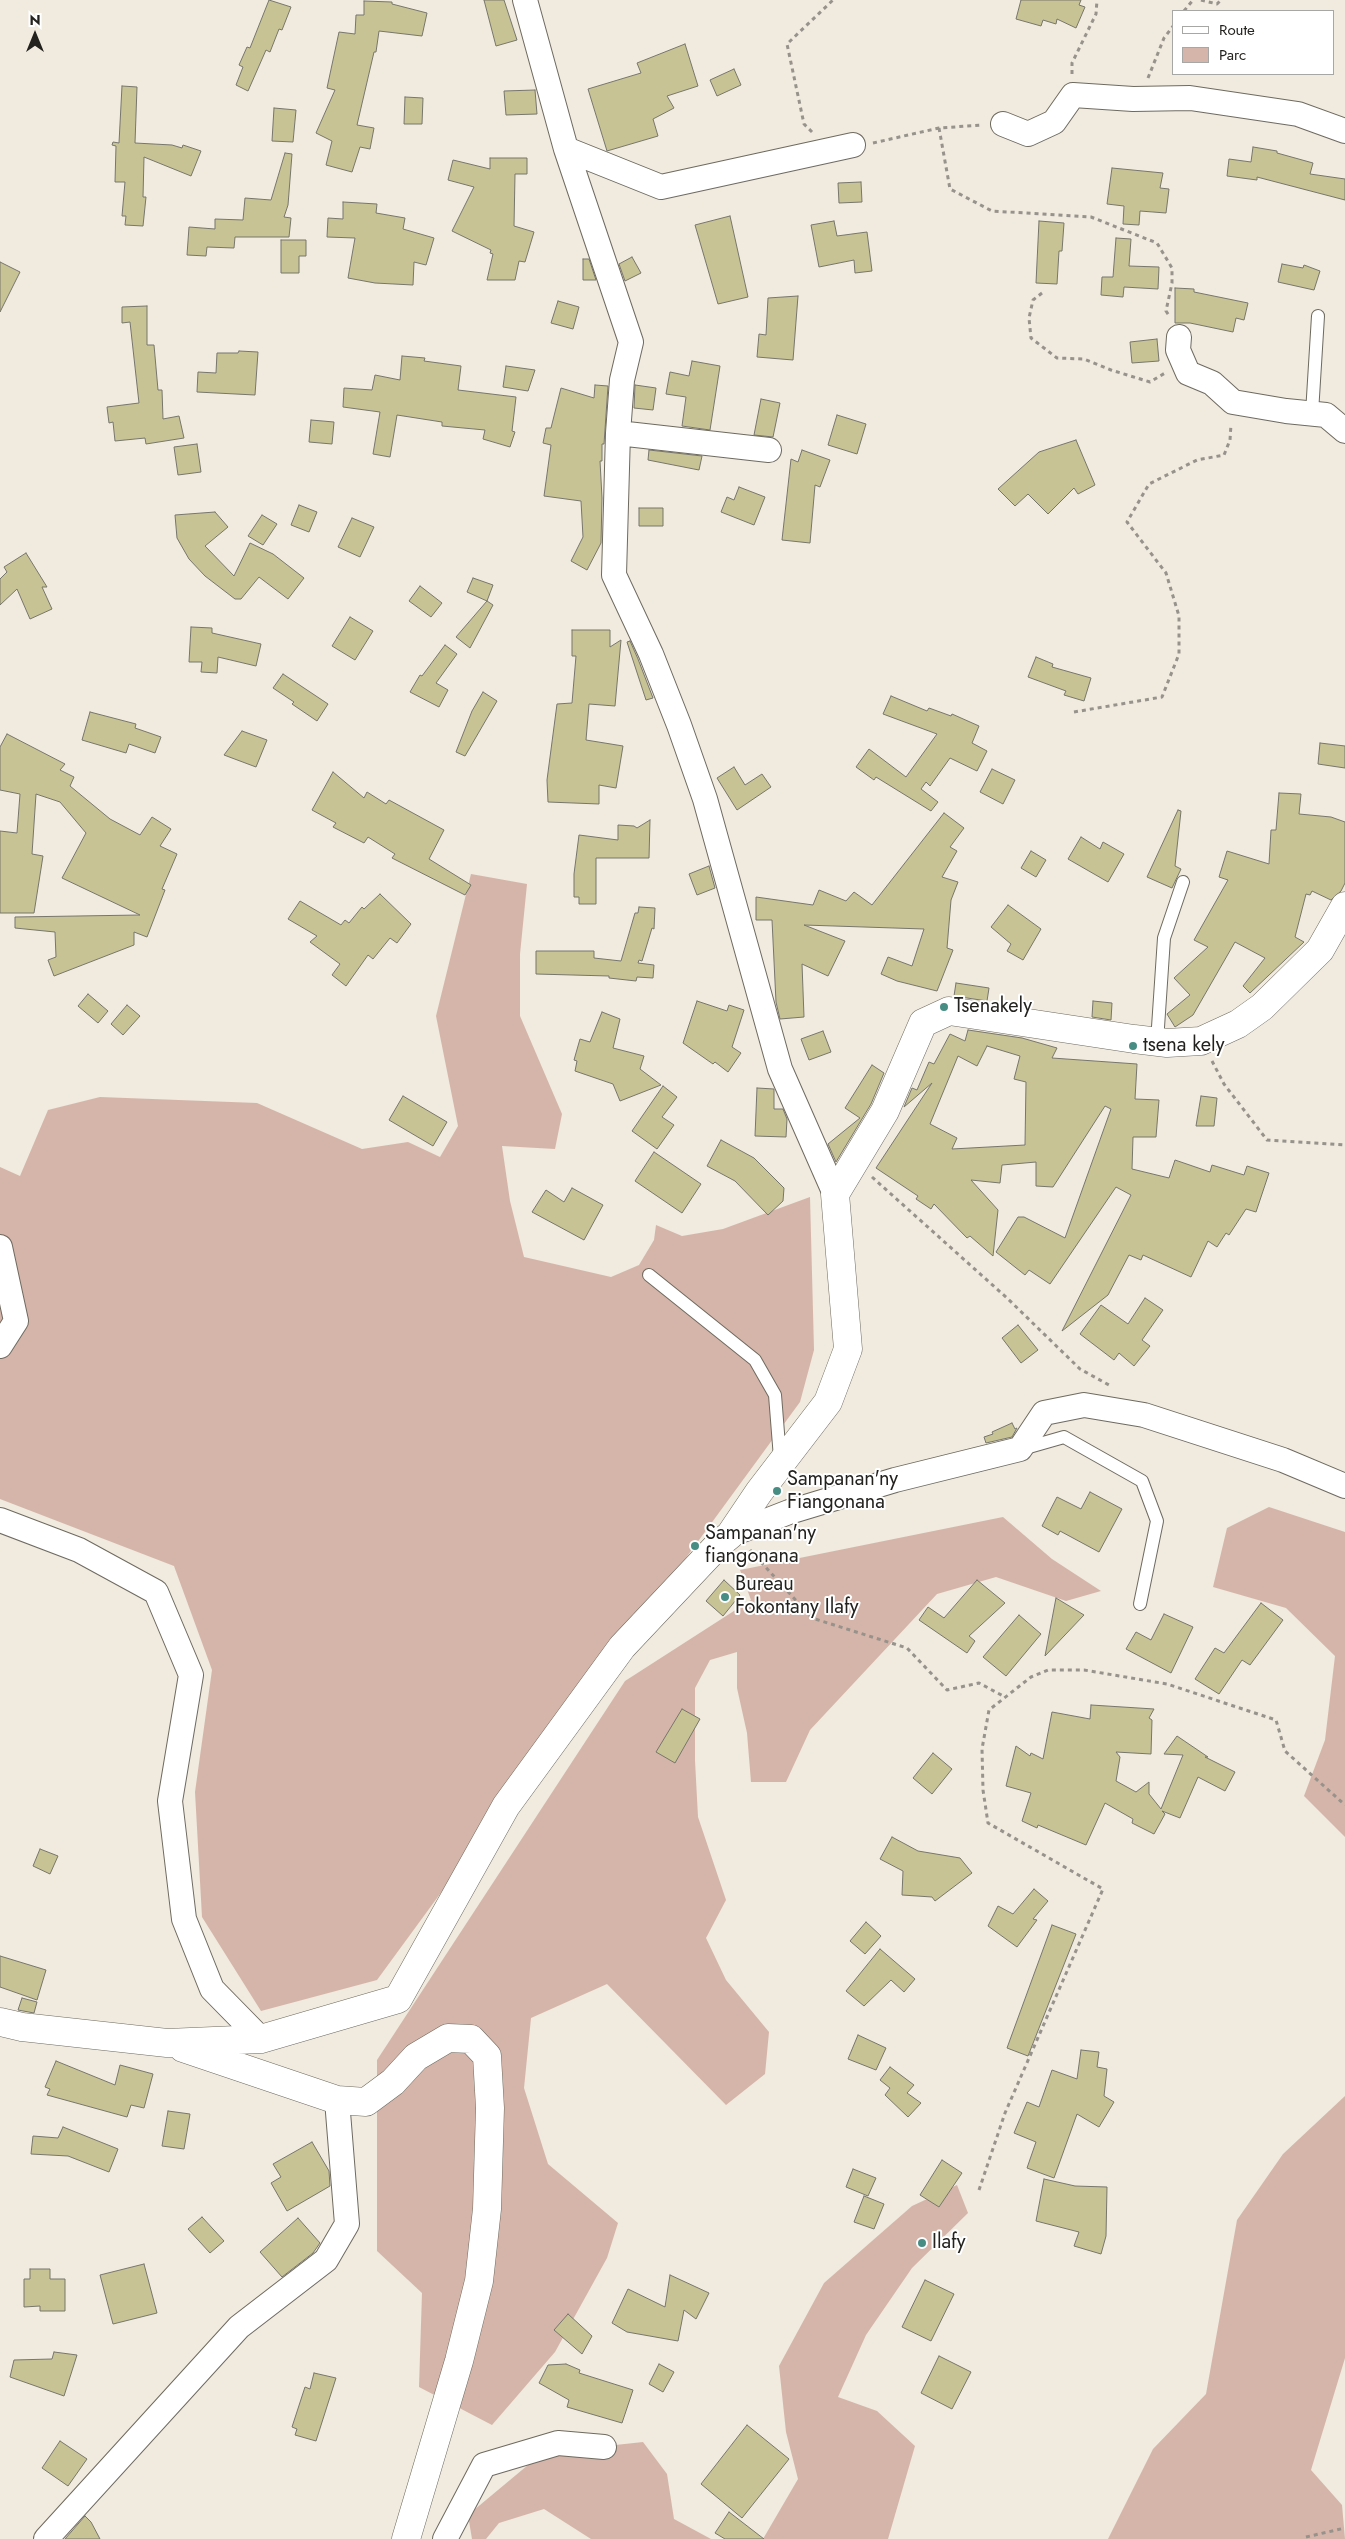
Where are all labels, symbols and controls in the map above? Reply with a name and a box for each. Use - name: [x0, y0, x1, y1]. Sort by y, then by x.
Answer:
- north arrow: [10, 10, 60, 60]
- text: N: [29, 10, 41, 30]
- legend: [1172, 10, 1335, 75]
- text: Route: [1219, 19, 1255, 41]
- text: Parc: [1219, 44, 1246, 66]
- place label: Tsenakely: [954, 995, 1032, 1019]
- marker: Tsenakely: [938, 1001, 950, 1013]
- place label: tsena kely: [1143, 1034, 1224, 1058]
- marker: tsena kely: [1127, 1040, 1139, 1052]
- place label: Sampanan'ny Fiangonana: [787, 1468, 898, 1515]
- marker: Sampanan'ny Fiangonana: [771, 1485, 783, 1497]
- place label: Sampanan'ny fiangonana: [705, 1522, 816, 1569]
- marker: Sampanan'ny fiangonana: [689, 1540, 701, 1552]
- place label: Bureau Fokontany Ilafy: [735, 1573, 858, 1620]
- marker: Bureau Fokontany Ilafy: [719, 1591, 731, 1603]
- place label: Ilafy: [932, 2231, 966, 2255]
- marker: Ilafy: [916, 2237, 928, 2249]

